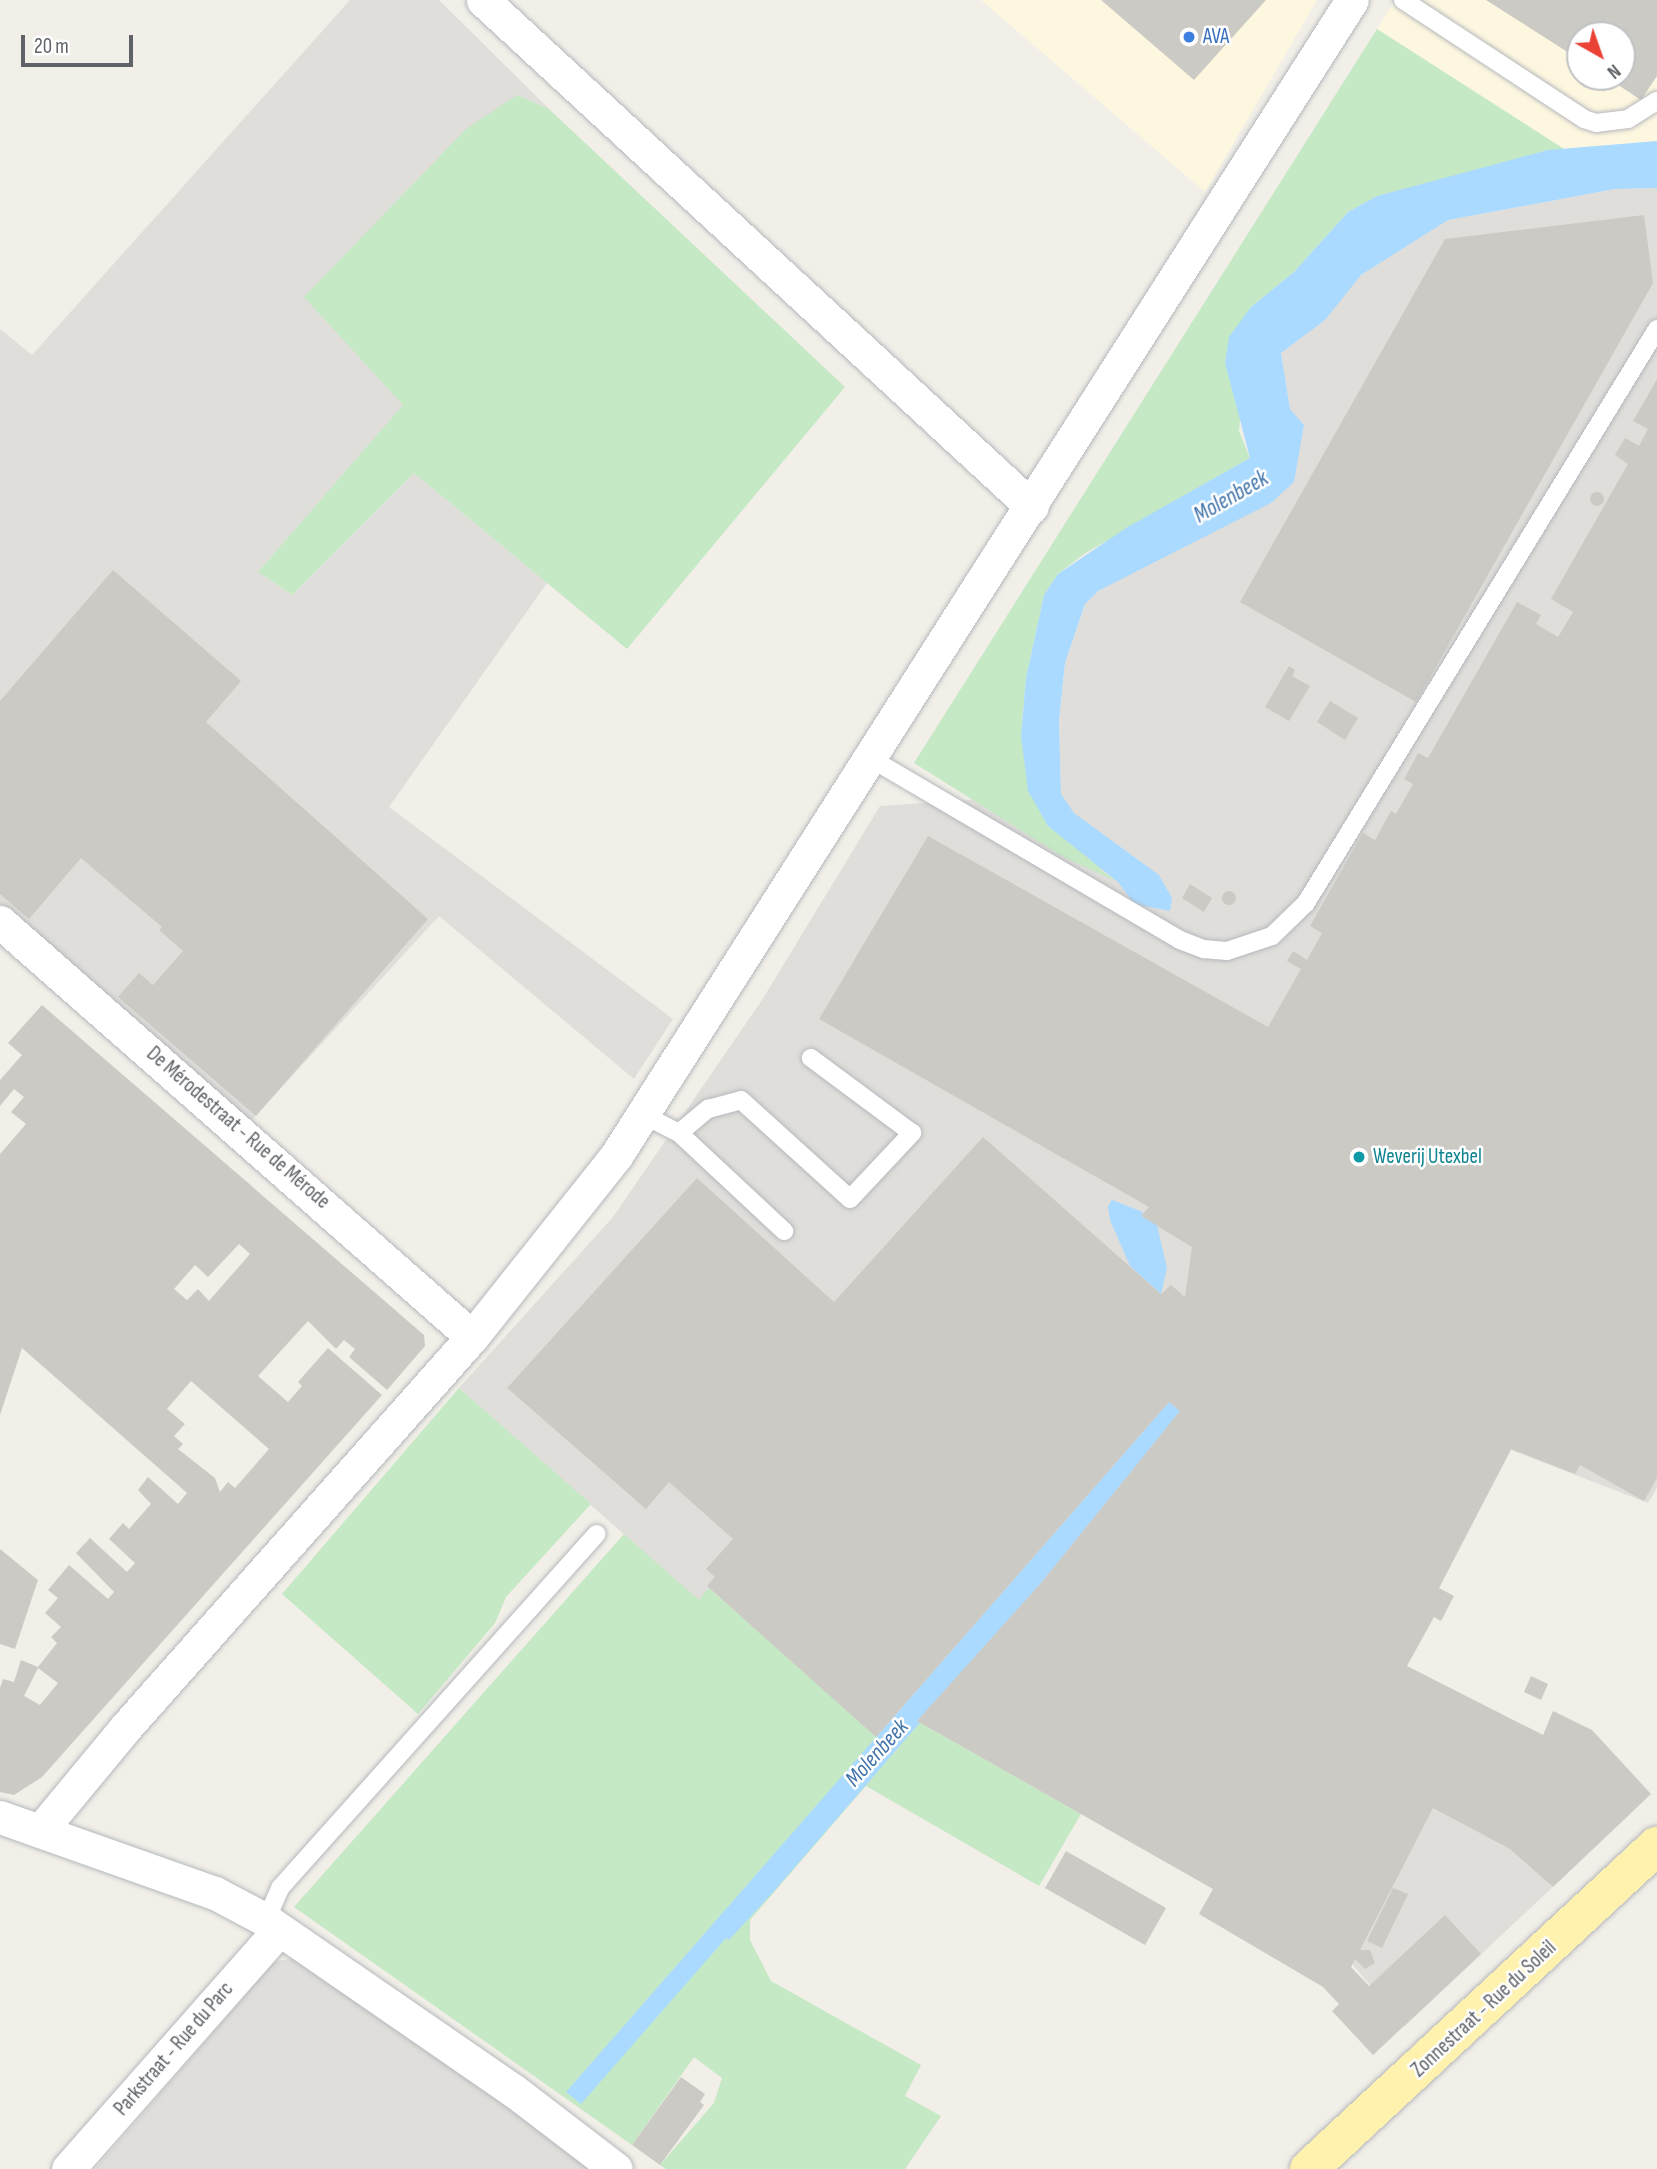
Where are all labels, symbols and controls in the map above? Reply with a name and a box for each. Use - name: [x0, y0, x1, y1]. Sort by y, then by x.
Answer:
- scale bar: [24, 21, 136, 65]
- north arrow: [1566, 21, 1636, 91]
- place label: AVA: [1203, 24, 1229, 50]
- marker: AVA: [1181, 29, 1197, 45]
- text: 20 m: [34, 34, 69, 59]
- text: N: [1602, 59, 1625, 83]
- water label: Molenbeek: [1189, 465, 1273, 529]
- street label: De Mérodestraat - Rue de Mérode: [141, 1042, 335, 1214]
- place label: Weverij Utexbel: [1373, 1144, 1482, 1170]
- marker: Weverij Utexbel: [1351, 1149, 1367, 1165]
- water label: Molenbeek: [840, 1714, 914, 1792]
- street label: Zonnestraat - Rue du Soleil: [1406, 1935, 1562, 2083]
- street label: Parkstraat - Rue du Parc: [109, 1977, 239, 2121]

